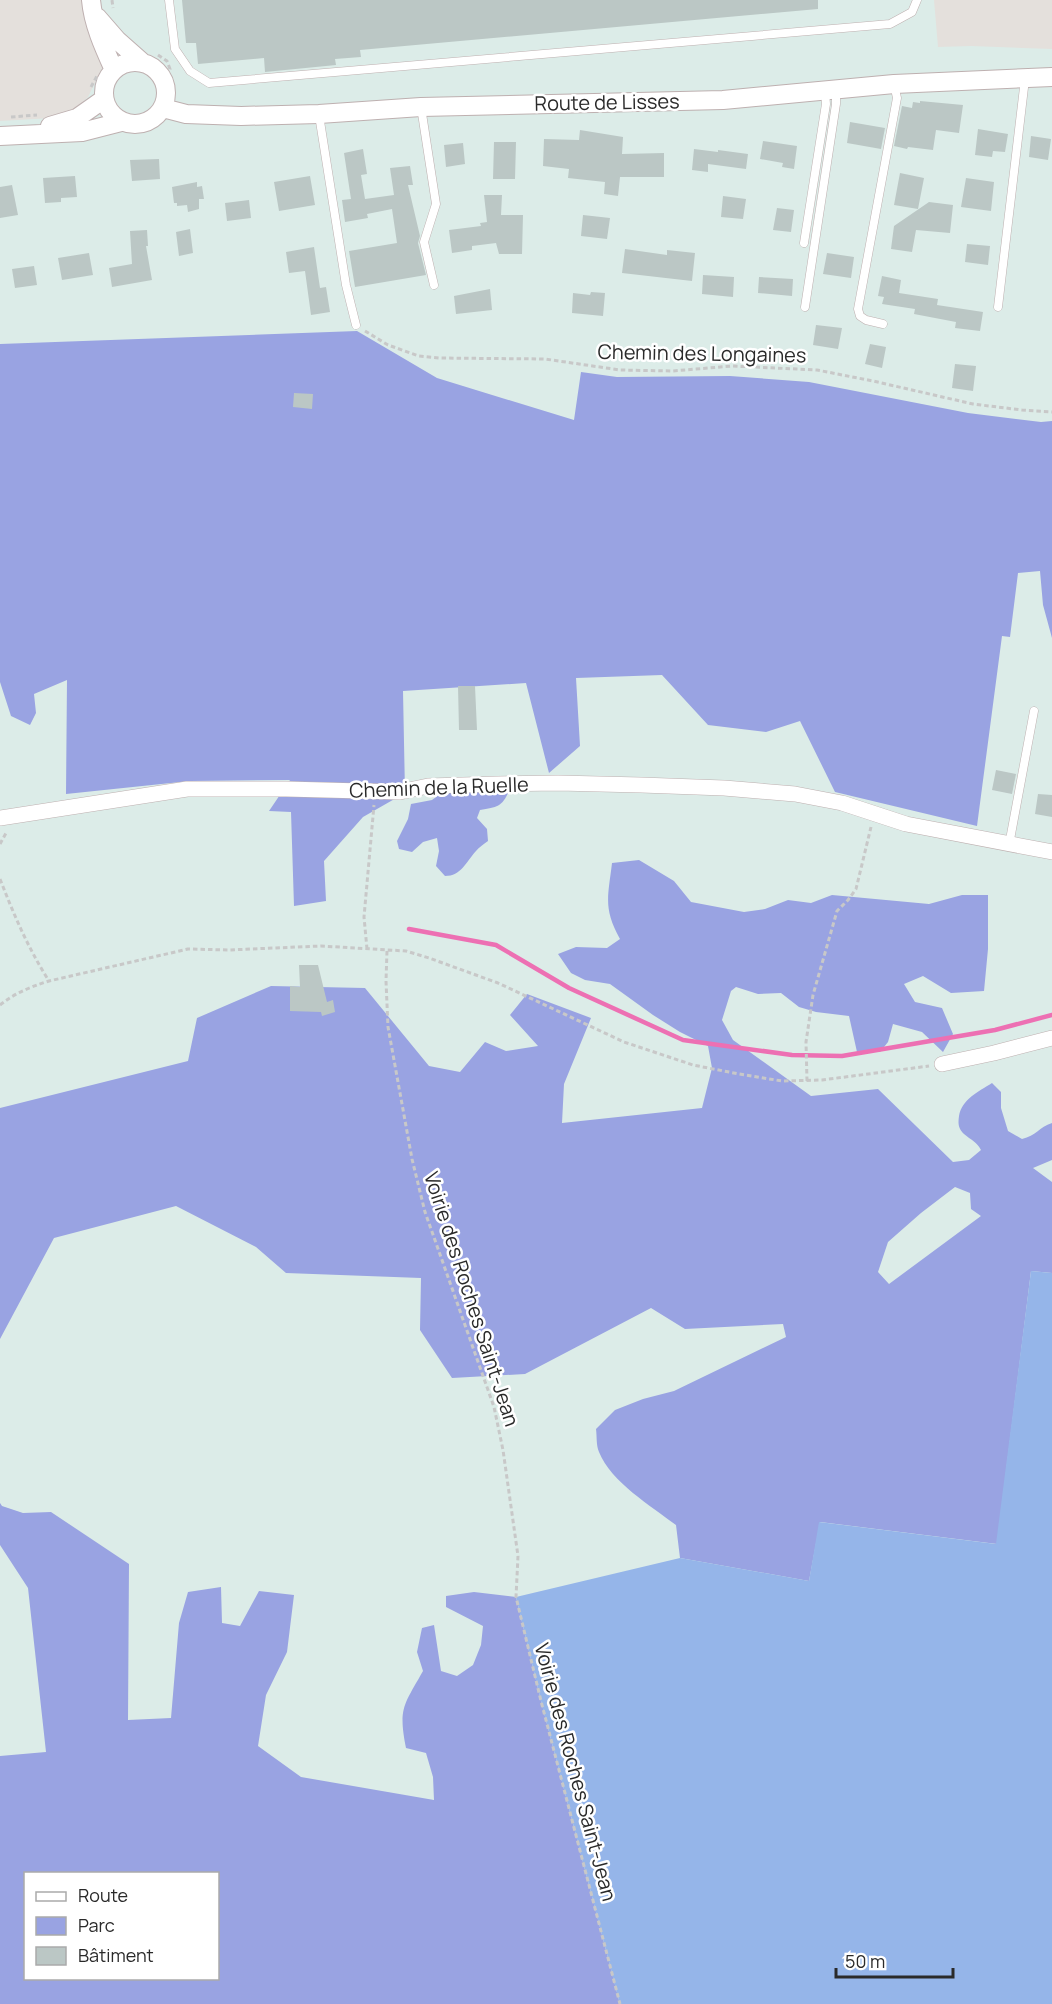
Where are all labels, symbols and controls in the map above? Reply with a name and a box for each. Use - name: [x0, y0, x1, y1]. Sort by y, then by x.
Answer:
- street label: Route de Lisses: [534, 87, 680, 117]
- street label: Chemin des Longaines: [597, 338, 807, 368]
- street label: Chemin de la Ruelle: [349, 770, 529, 804]
- street label: Voirie des Roches Saint-Jean: [418, 1168, 526, 1430]
- street label: Voirie des Roches Saint-Jean: [529, 1640, 623, 1904]
- legend: [24, 1872, 219, 1980]
- text: Route: [78, 1883, 128, 1907]
- text: Parc: [78, 1913, 115, 1937]
- scale bar: [836, 1941, 953, 1979]
- text: Bâtiment: [78, 1943, 154, 1967]
- text: 50 m: [845, 1949, 885, 1973]

